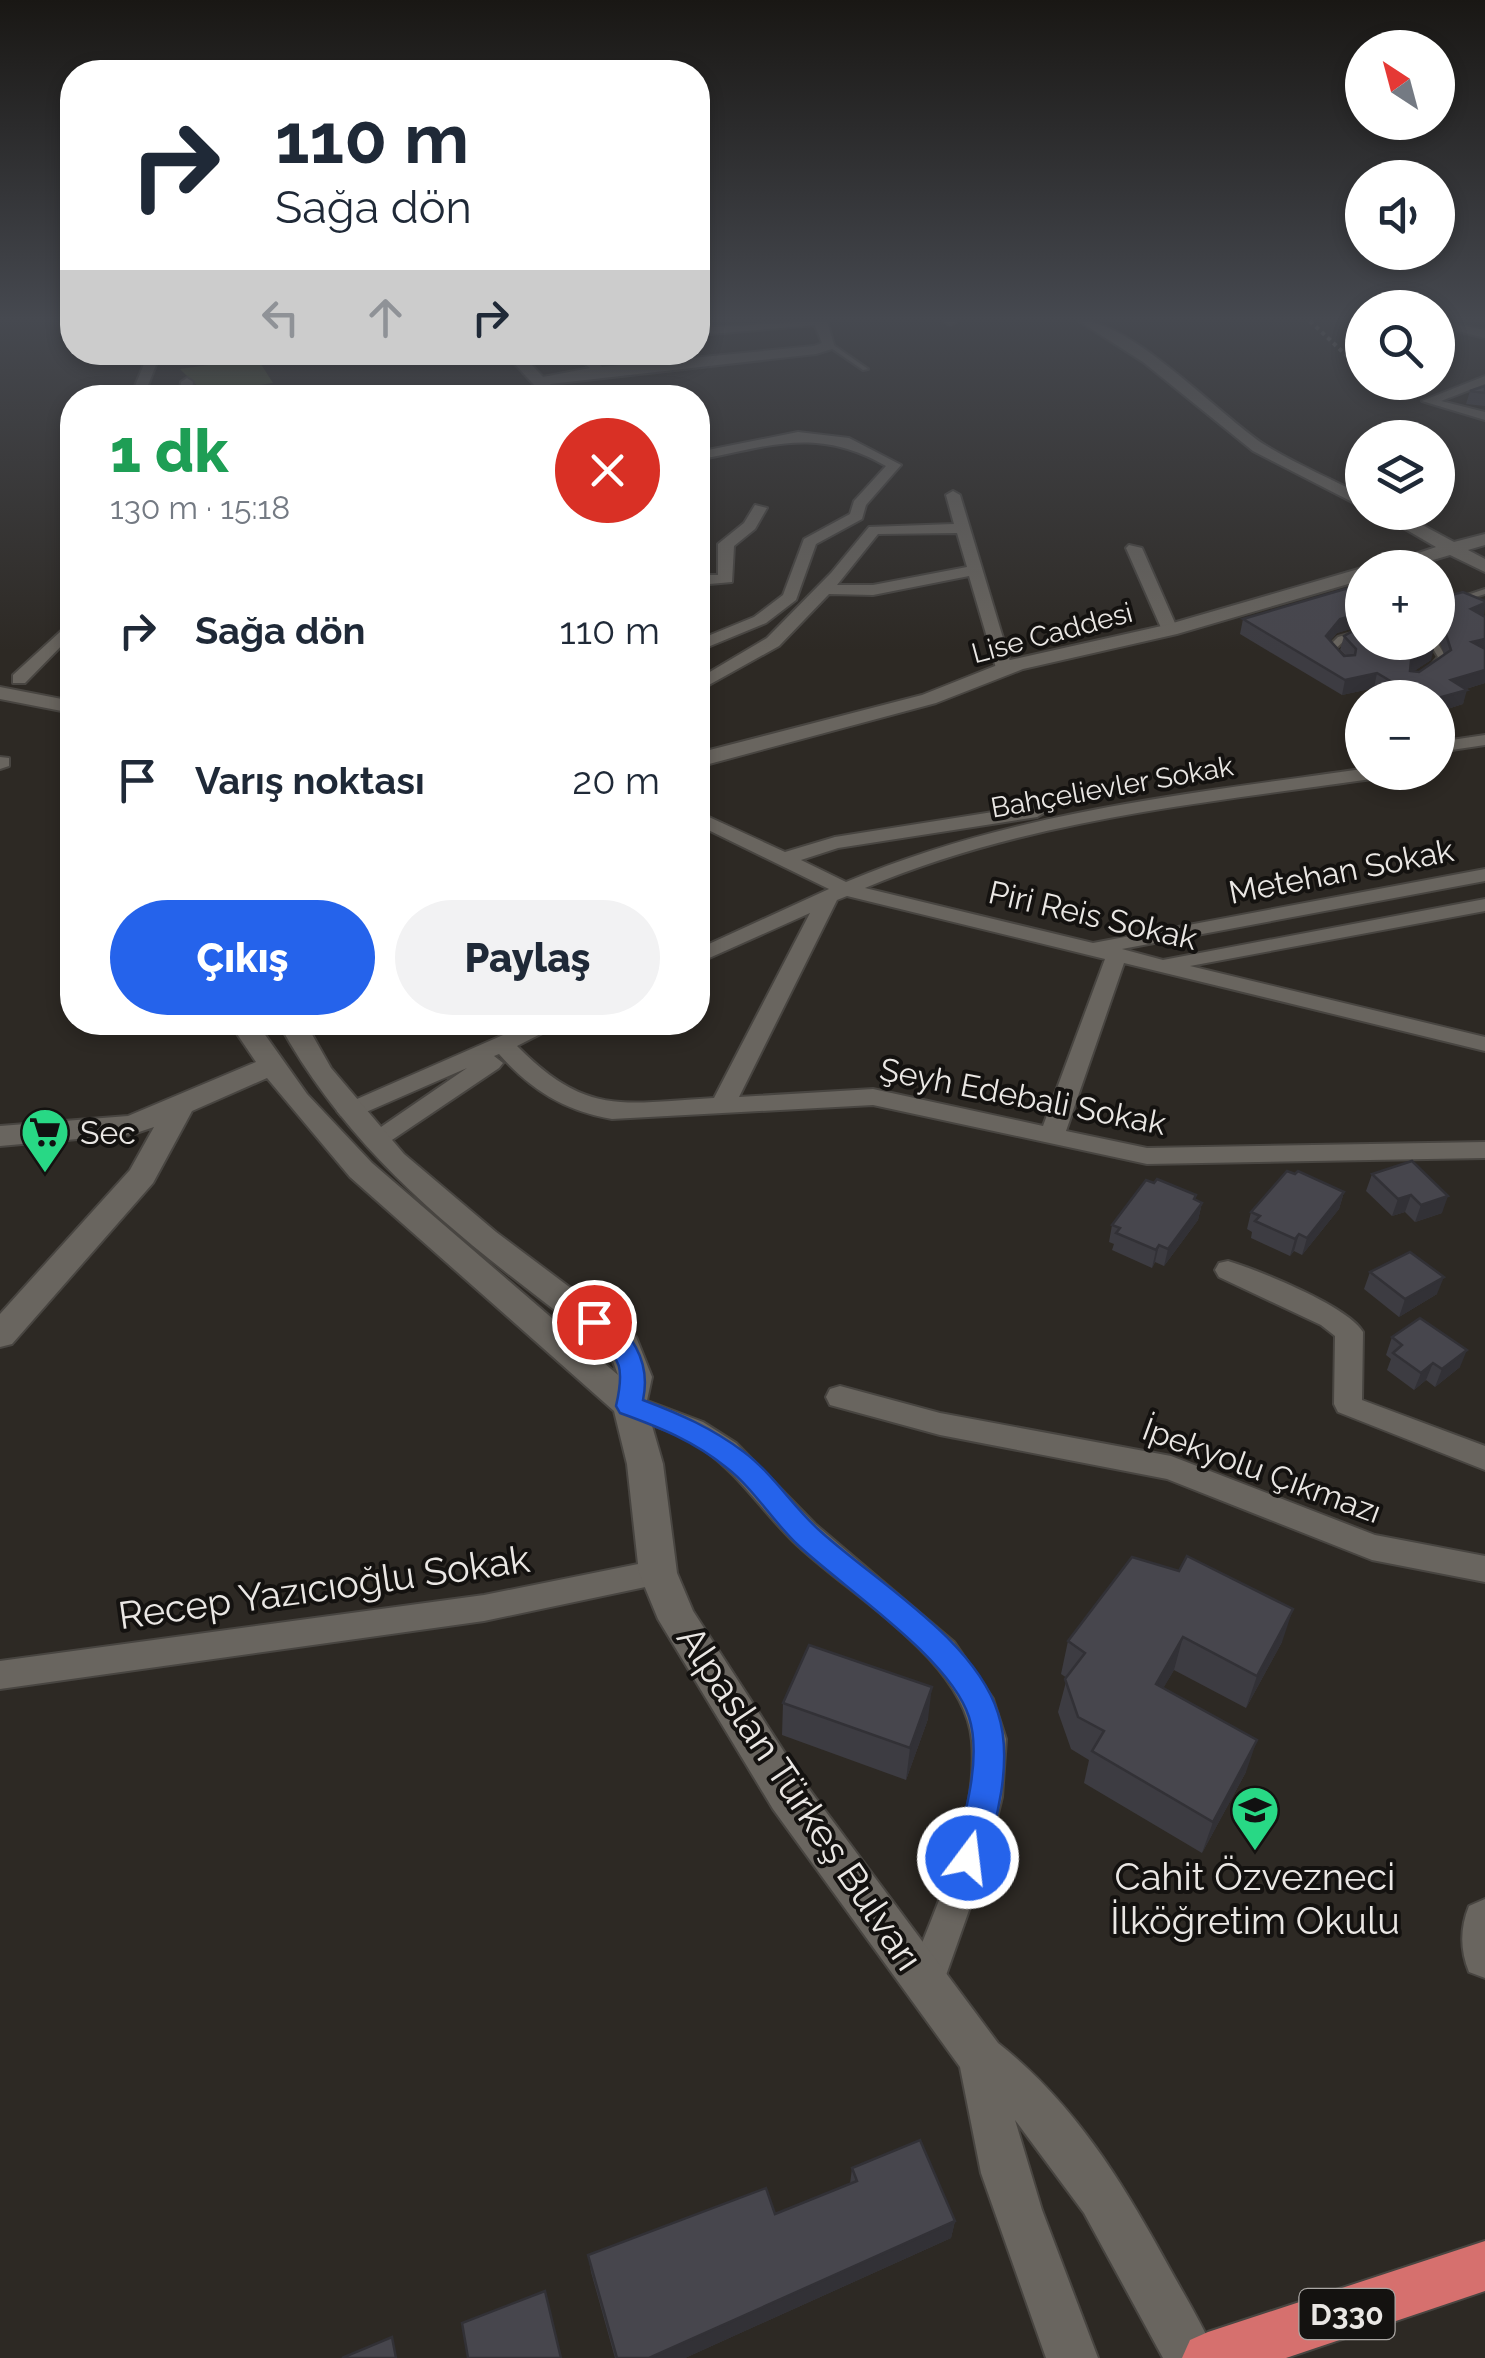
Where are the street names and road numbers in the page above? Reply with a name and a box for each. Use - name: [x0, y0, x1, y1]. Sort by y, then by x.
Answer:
- street label: Lise Caddesi: [968, 596, 1136, 670]
- street label: Bahçelievler Sokak: [988, 749, 1236, 825]
- street label: Metehan Sokak: [1225, 831, 1457, 911]
- street label: Piri Reis Sokak: [985, 873, 1201, 957]
- street label: Şeyh Edebali Sokak: [877, 1050, 1169, 1142]
- street label: İpekyolu Çıkmazı: [1138, 1410, 1386, 1530]
- street label: Recep Yazıcıoğlu Sokak: [116, 1536, 532, 1638]
- street label: Alpaslan Türkeş Bulvarı: [668, 1617, 932, 1979]
- road number: D330: [1300, 2289, 1394, 2339]

